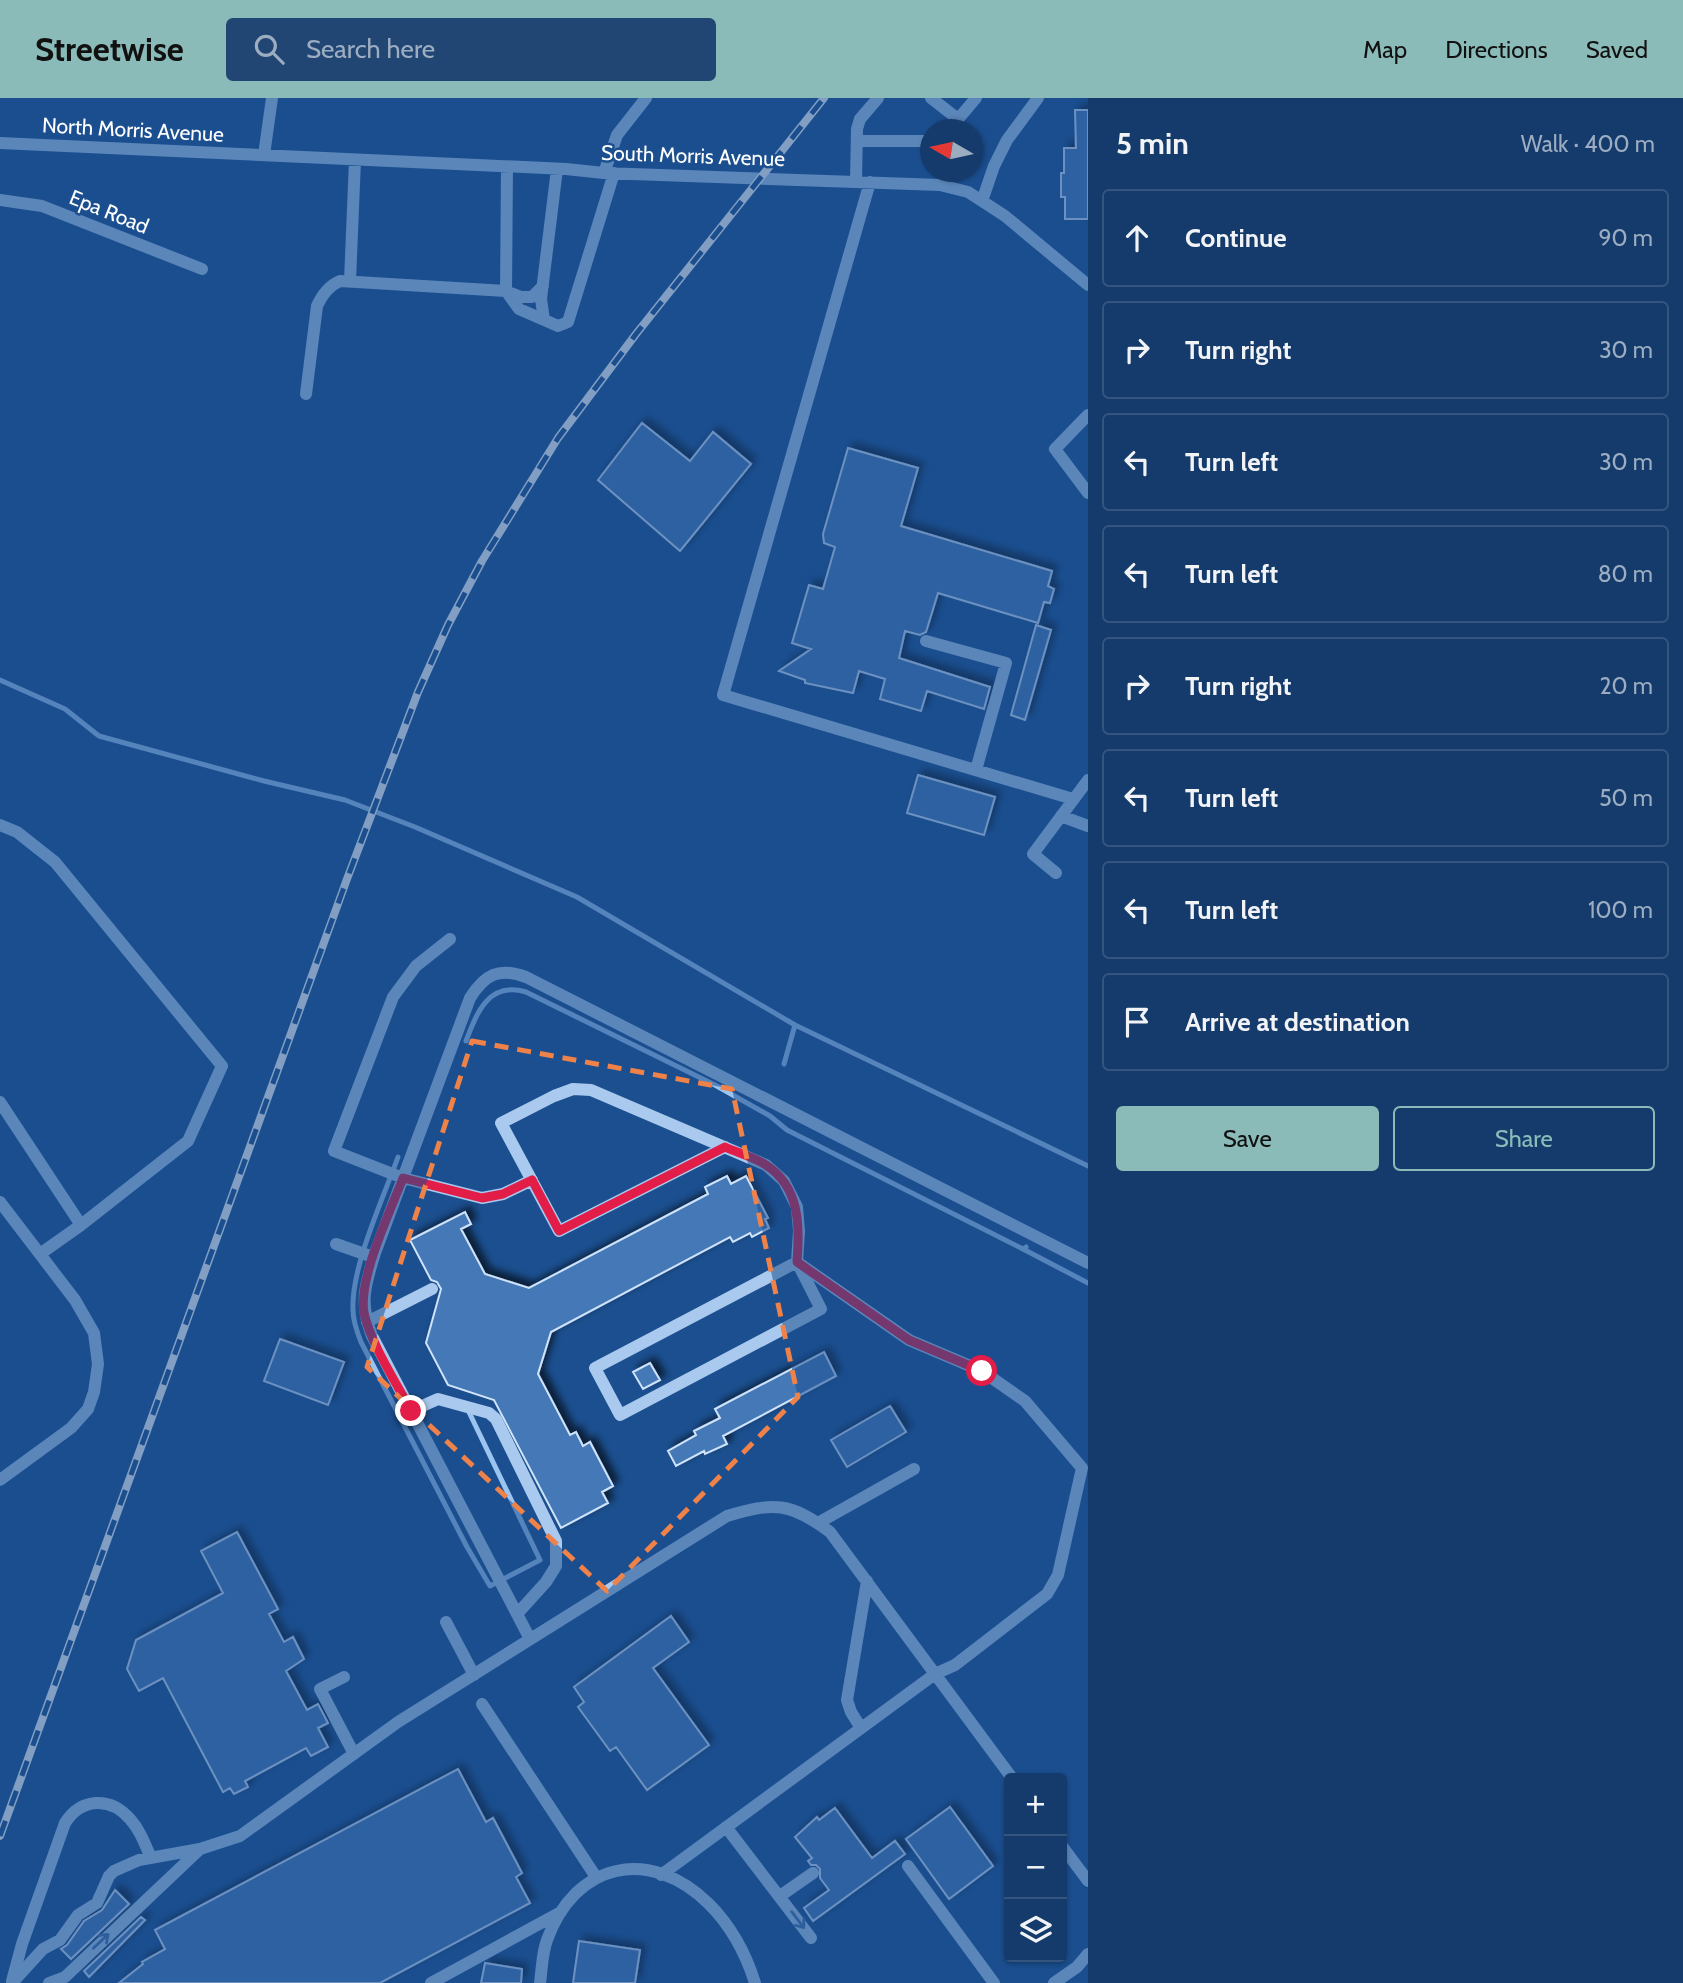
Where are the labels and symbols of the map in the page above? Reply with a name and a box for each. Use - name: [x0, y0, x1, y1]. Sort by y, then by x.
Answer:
- street label: North Morris Avenue: [42, 112, 225, 147]
- north arrow: [920, 119, 983, 182]
- street label: South Morris Avenue: [601, 140, 786, 171]
- street label: Epa Road: [66, 184, 153, 239]
- route start: [966, 1355, 997, 1386]
- route end: [395, 1395, 426, 1426]
- one-way arrow: [790, 1910, 805, 1929]
- one-way arrow: [92, 1933, 109, 1950]

